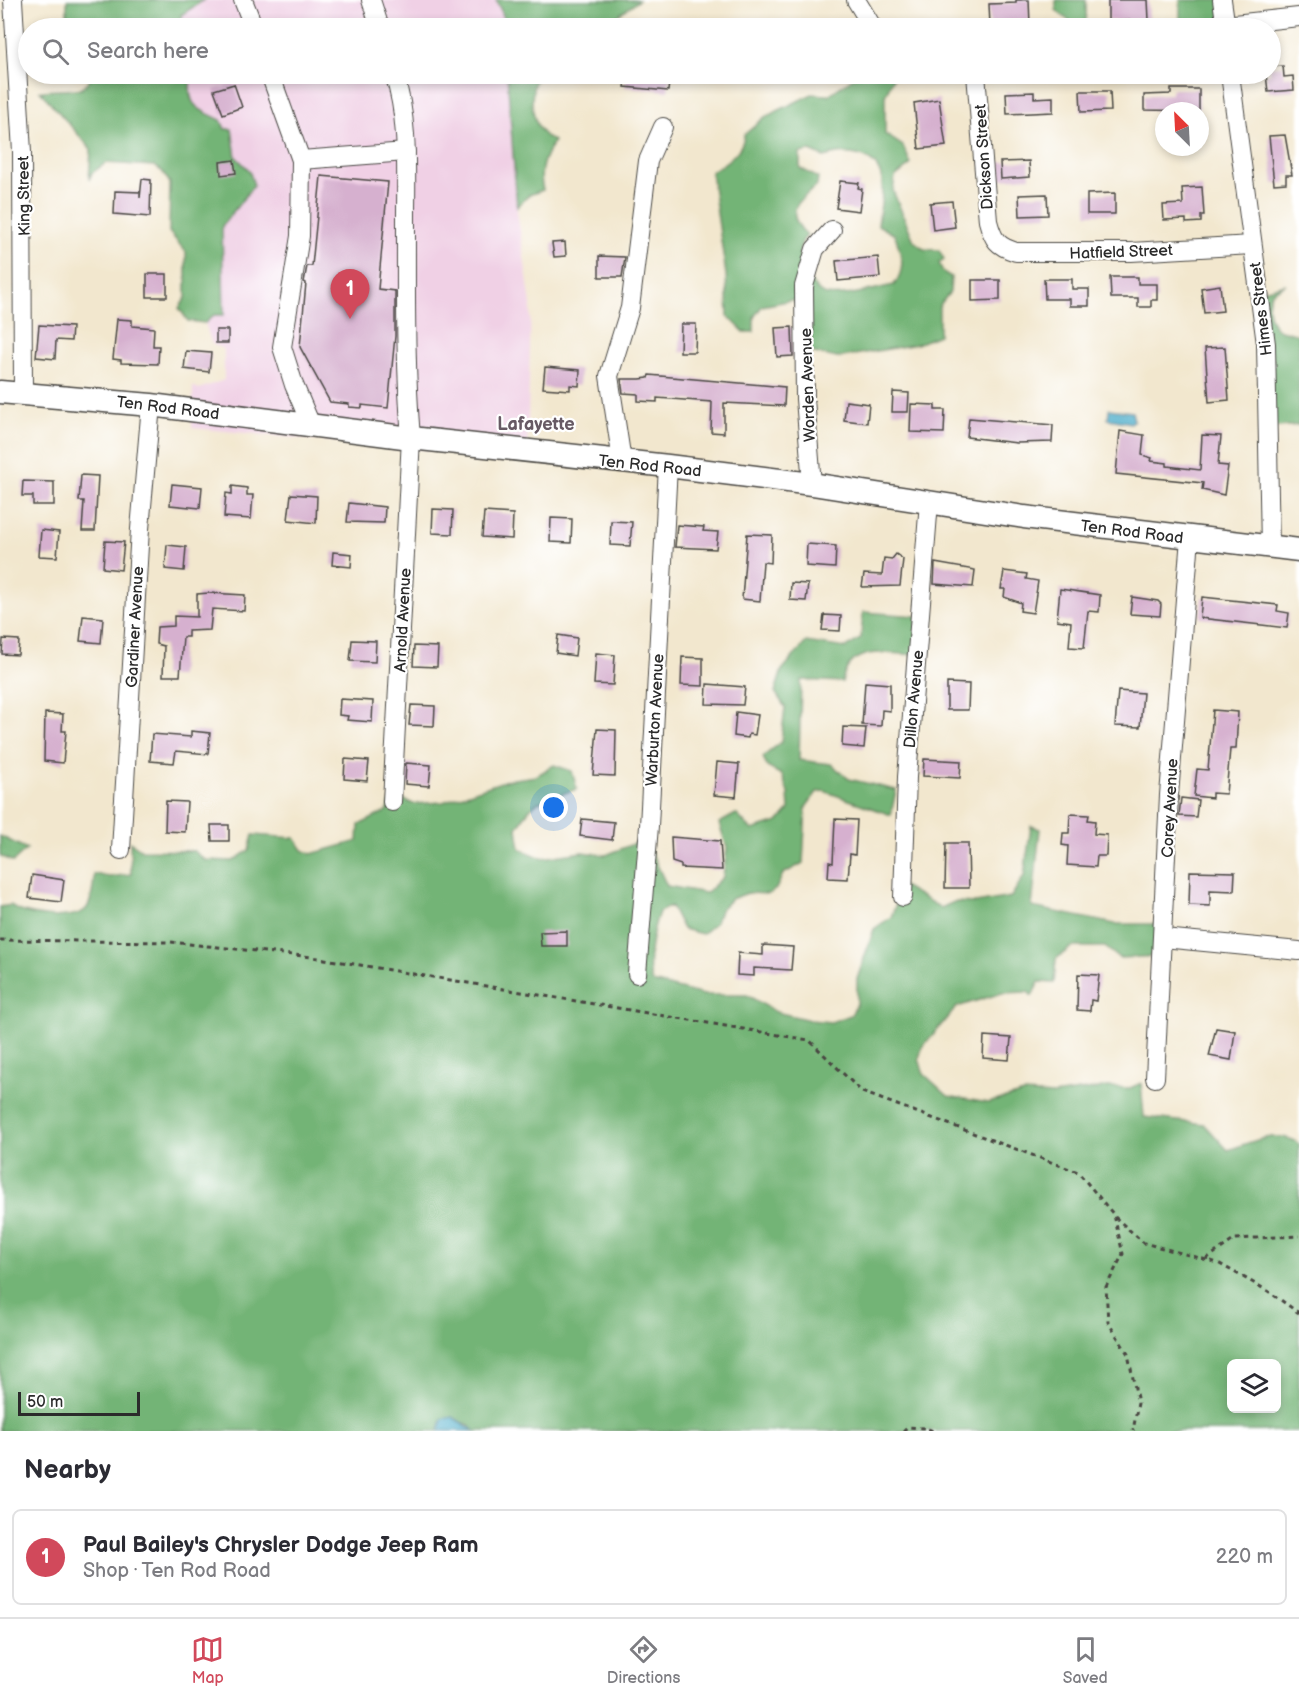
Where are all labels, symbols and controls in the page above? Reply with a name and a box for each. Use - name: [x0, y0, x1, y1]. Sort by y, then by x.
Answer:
- search box: [18, 18, 1281, 84]
- icon: search: [39, 35, 72, 68]
- text: Search here: [87, 38, 209, 65]
- north arrow: [1155, 102, 1209, 156]
- street label: Dickson Street: [971, 103, 998, 210]
- street label: King Street: [14, 156, 35, 236]
- street label: Hatfield Street: [1069, 241, 1173, 264]
- street label: Himes Street: [1246, 261, 1277, 357]
- pin: 1: [330, 270, 370, 319]
- street label: Worden Avenue: [797, 327, 820, 442]
- street label: Ten Rod Road: [115, 393, 220, 424]
- district label: Lafayette: [497, 414, 575, 435]
- street label: Ten Rod Road: [597, 452, 702, 481]
- street label: Ten Rod Road: [1079, 517, 1184, 548]
- street label: Gardiner Avenue: [123, 565, 148, 688]
- street label: Arnold Avenue: [391, 567, 416, 673]
- street label: Dillon Avenue: [901, 649, 928, 749]
- street label: Warburton Avenue: [643, 653, 668, 787]
- street label: Corey Avenue: [1158, 757, 1183, 858]
- your location: [539, 793, 568, 822]
- map controls: [1227, 1359, 1281, 1413]
- button: layers: [1227, 1359, 1281, 1413]
- scale bar: [18, 1389, 140, 1416]
- text: 50 m: [27, 1393, 63, 1412]
- text: Nearby: [24, 1455, 111, 1486]
- text: Paul Bailey's Chrysler Dodge Jeep Ram: [83, 1532, 479, 1559]
- text: 1: [41, 1545, 50, 1569]
- text: 220 m: [1216, 1545, 1273, 1569]
- text: Shop · Ten Rod Road: [83, 1559, 271, 1583]
- tab: Map: [191, 1633, 224, 1688]
- tab: Directions: [607, 1633, 680, 1688]
- tab: Saved: [1063, 1633, 1108, 1688]

